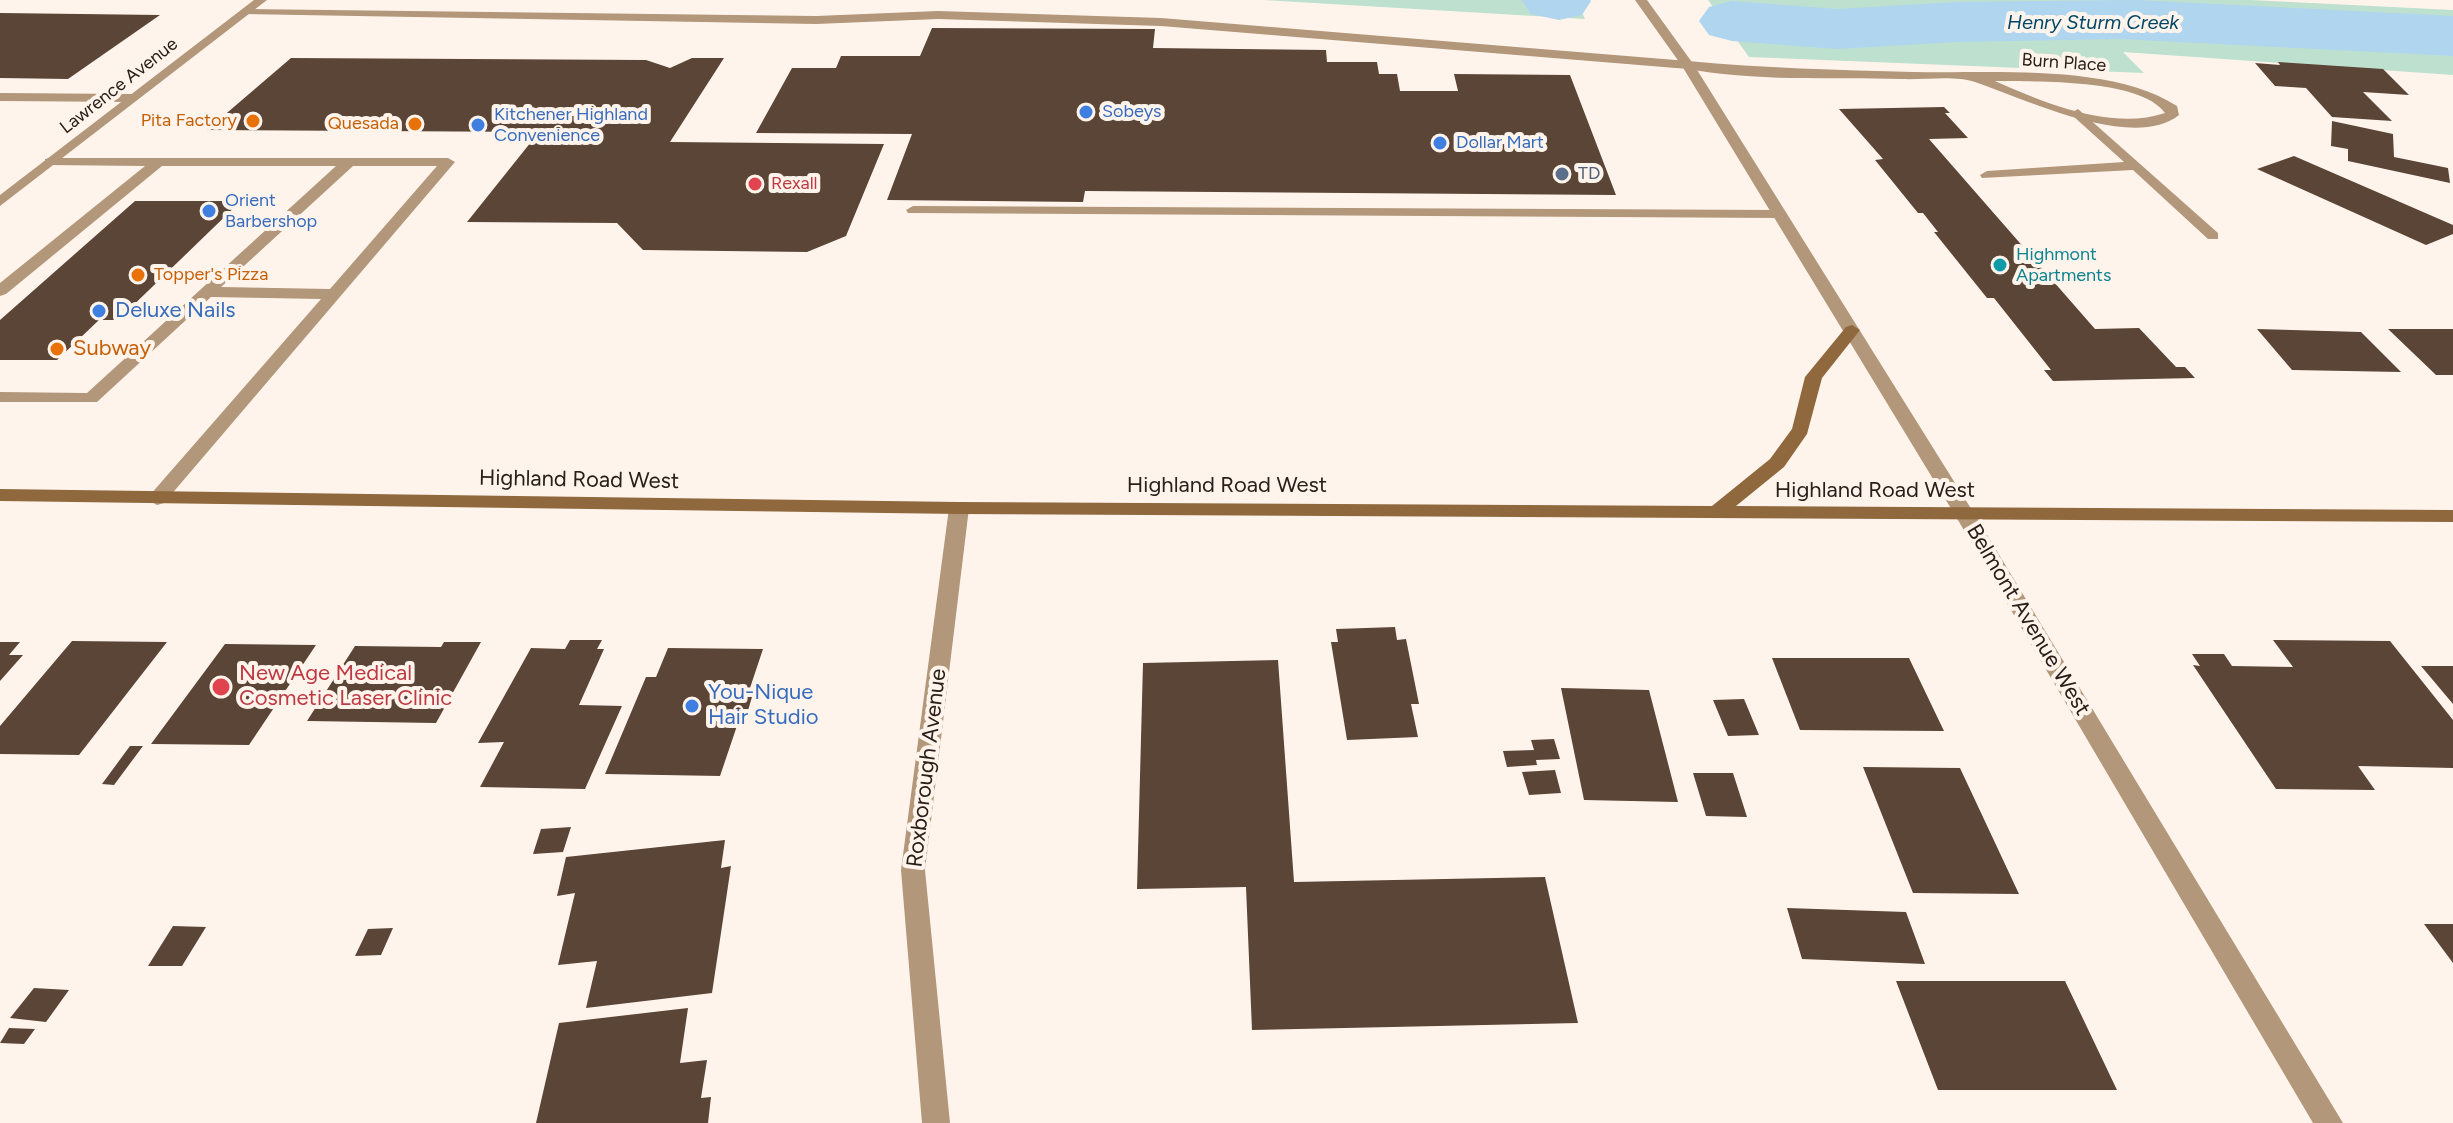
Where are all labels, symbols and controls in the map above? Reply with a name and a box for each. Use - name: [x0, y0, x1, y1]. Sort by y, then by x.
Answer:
- water label: Henry Sturm Creek: [2007, 11, 2179, 35]
- street label: Lawrence Avenue: [56, 33, 182, 139]
- street label: Burn Place: [2021, 49, 2107, 77]
- place label: Sobeys: [1102, 101, 1161, 123]
- marker: Sobeys: [1077, 103, 1095, 121]
- place label: Kitchener Highland Convenience: [494, 104, 648, 146]
- place label: Pita Factory: [141, 110, 237, 132]
- marker: Pita Factory: [244, 112, 262, 130]
- place label: Quesada: [328, 113, 399, 135]
- marker: Quesada: [406, 115, 424, 133]
- marker: Kitchener Highland Convenience: [469, 116, 487, 134]
- place label: Dollar Mart: [1456, 132, 1544, 154]
- marker: Dollar Mart: [1431, 134, 1449, 152]
- place label: TD: [1578, 163, 1600, 185]
- marker: TD: [1553, 165, 1571, 183]
- place label: Rexall: [771, 173, 818, 195]
- marker: Rexall: [746, 175, 764, 193]
- place label: Orient Barbershop: [225, 190, 317, 232]
- marker: Orient Barbershop: [200, 202, 218, 220]
- place label: Highmont Apartments: [2016, 244, 2111, 286]
- marker: Highmont Apartments: [1991, 256, 2009, 274]
- place label: Topper's Pizza: [154, 264, 268, 286]
- marker: Topper's Pizza: [129, 266, 147, 284]
- place label: Deluxe Nails: [115, 298, 235, 324]
- marker: Deluxe Nails: [90, 302, 108, 320]
- place label: Subway: [73, 336, 151, 362]
- marker: Subway: [48, 340, 66, 358]
- street label: Highland Road West: [479, 465, 679, 495]
- street label: Highland Road West: [1127, 473, 1327, 499]
- street label: Highland Road West: [1775, 478, 1975, 504]
- street label: Belmont Avenue West: [1960, 520, 2096, 720]
- place label: New Age Medical Cosmetic Laser Clinic: [239, 661, 452, 712]
- street label: Roxborough Avenue: [902, 667, 952, 869]
- marker: New Age Medical Cosmetic Laser Clinic: [210, 676, 232, 698]
- place label: You-Nique Hair Studio: [708, 680, 819, 732]
- marker: You-Nique Hair Studio: [683, 697, 701, 715]

